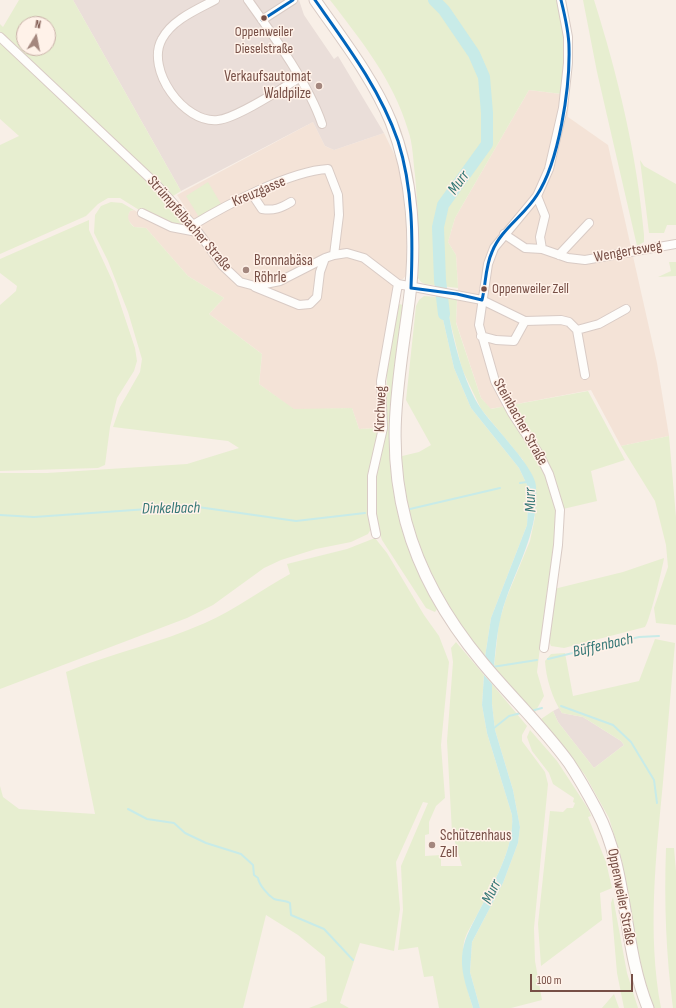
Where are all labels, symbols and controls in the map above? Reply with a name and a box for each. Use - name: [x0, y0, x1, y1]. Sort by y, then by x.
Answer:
- marker: Oppenweiler Dieselstraße: [259, 13, 269, 23]
- north arrow: [16, 16, 56, 56]
- text: N: [34, 18, 42, 32]
- place label: Oppenweiler Dieselstraße: [235, 24, 293, 56]
- place label: Verkaufsautomat Waldpilze: [224, 68, 311, 103]
- marker: Verkaufsautomat Waldpilze: [314, 81, 324, 91]
- water label: Murr: [444, 167, 474, 199]
- street label: Strümpfelbacher Straße: [143, 173, 235, 275]
- street label: Kreuzgasse: [229, 173, 289, 211]
- street label: Wengertsweg: [593, 237, 663, 267]
- place label: Bronnabäsa Röhrle: [254, 252, 313, 287]
- marker: Bronnabäsa Röhrle: [241, 265, 251, 275]
- place label: Oppenweiler Zell: [492, 281, 569, 297]
- marker: Oppenweiler Zell: [479, 284, 489, 294]
- street label: Steinbacher Straße: [489, 375, 551, 469]
- street label: Kirchweg: [371, 385, 391, 433]
- water label: Murr: [521, 487, 541, 513]
- water label: Dinkelbach: [142, 499, 200, 519]
- water label: Büffenbach: [571, 630, 635, 662]
- place label: Schützenhaus Zell: [440, 827, 511, 862]
- marker: Schützenhaus Zell: [427, 840, 437, 850]
- street label: Oppenweiler Straße: [603, 847, 639, 947]
- water label: Murr: [478, 877, 506, 907]
- scale bar: [532, 966, 635, 992]
- text: 100 m: [537, 973, 562, 988]

